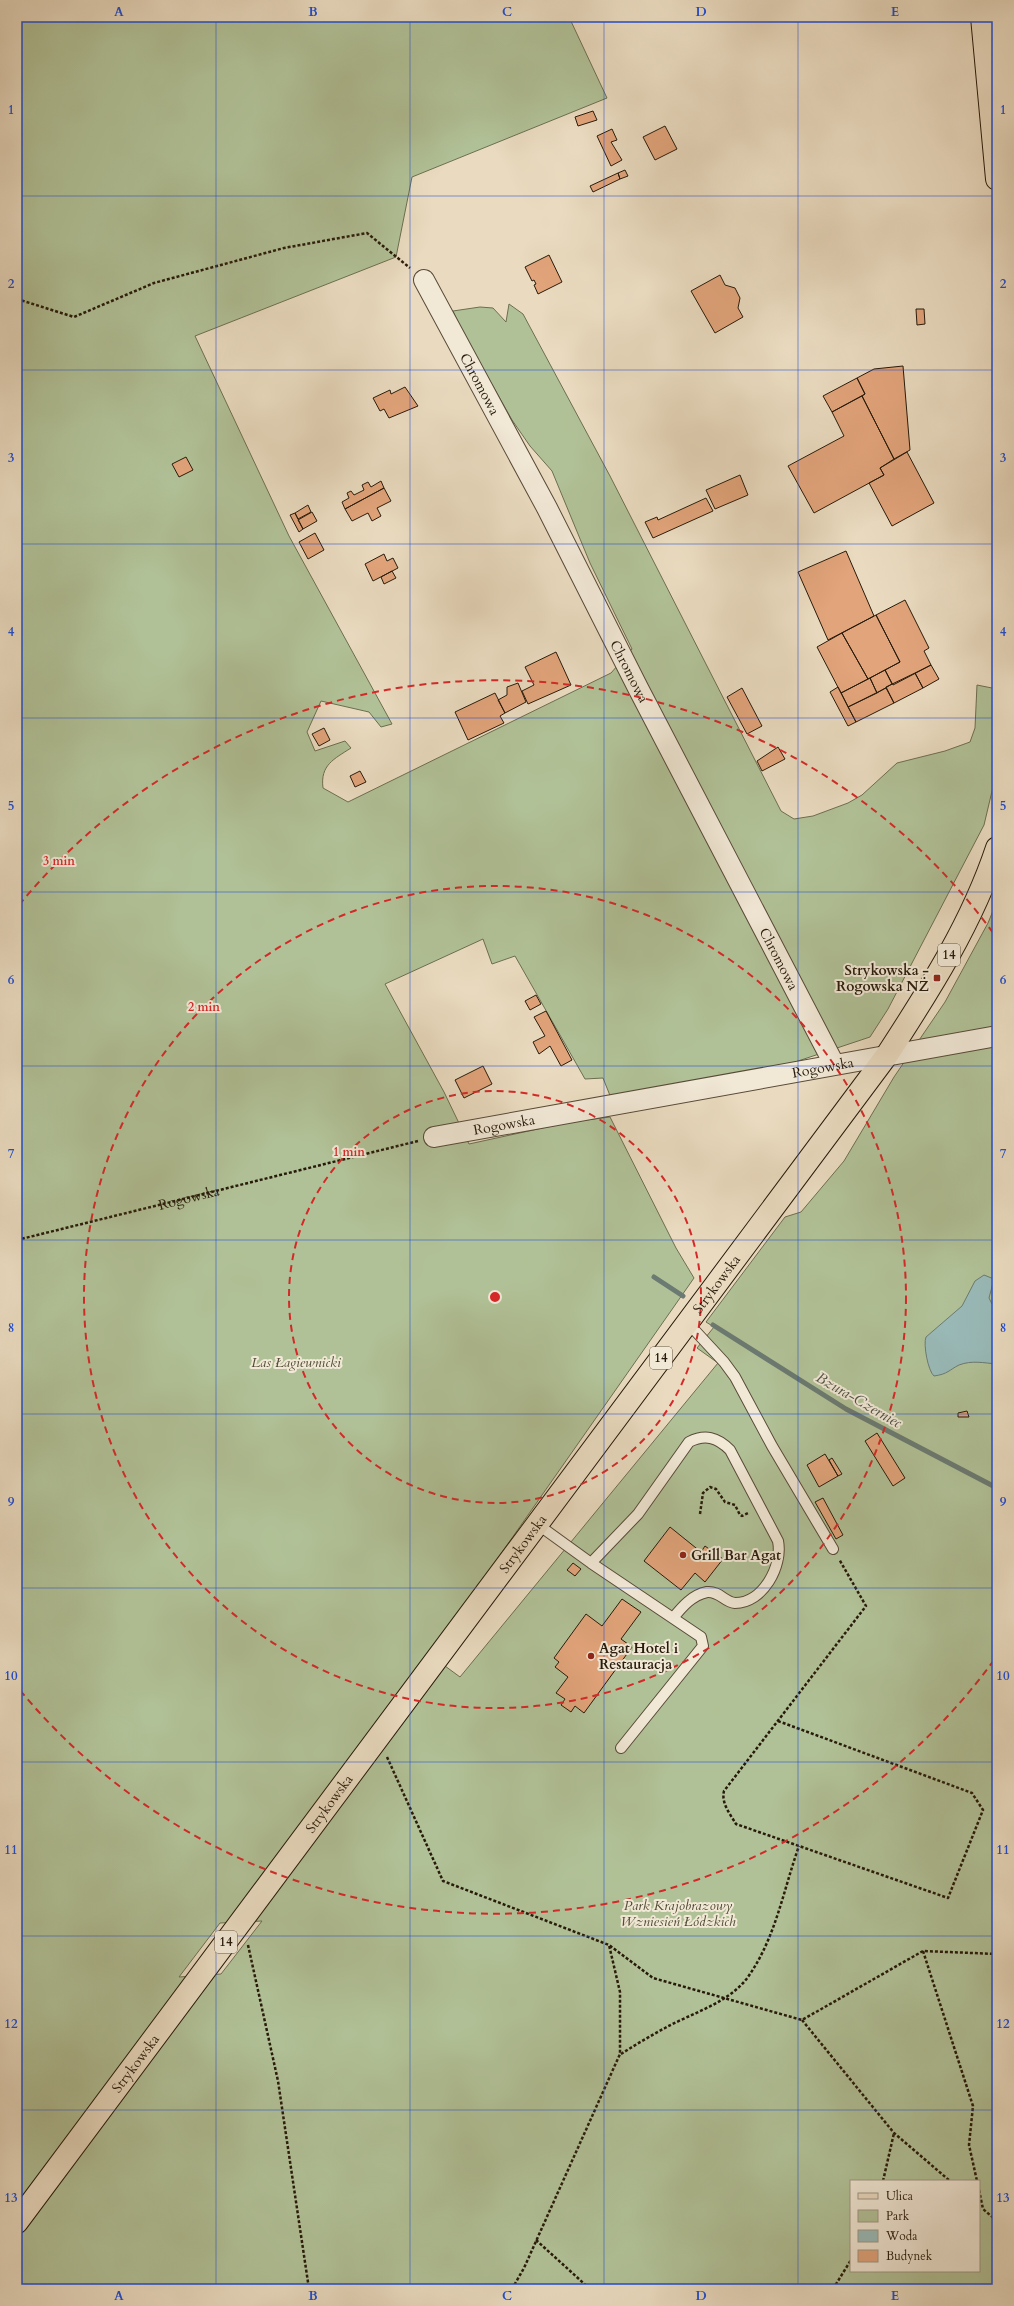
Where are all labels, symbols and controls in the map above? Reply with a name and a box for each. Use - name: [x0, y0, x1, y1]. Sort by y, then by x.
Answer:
- text: A: [114, 3, 124, 21]
- text: B: [308, 3, 318, 21]
- text: C: [502, 3, 512, 21]
- text: D: [695, 3, 707, 21]
- text: E: [891, 3, 899, 21]
- text: 1: [8, 101, 14, 119]
- text: 1: [1000, 101, 1006, 119]
- text: 2: [8, 275, 15, 293]
- text: 2: [1000, 275, 1007, 293]
- street label: Chromowa: [456, 350, 504, 418]
- text: 3: [8, 449, 15, 467]
- text: 3: [1000, 449, 1007, 467]
- text: 4: [8, 623, 15, 641]
- text: 4: [1000, 623, 1007, 641]
- street label: Chromowa: [606, 637, 653, 706]
- text: 5: [8, 797, 14, 815]
- text: 5: [1000, 797, 1006, 815]
- text: 3 min: [43, 853, 75, 869]
- street label: Chromowa: [755, 924, 803, 993]
- road number: 14: [938, 944, 960, 966]
- place label: Strykowska - Rogowska NŻ: [836, 961, 929, 996]
- text: 6: [8, 971, 15, 989]
- text: 6: [1000, 971, 1007, 989]
- marker: Strykowska - Rogowska NŻ: [932, 973, 942, 983]
- text: 2 min: [188, 999, 220, 1015]
- street label: Rogowska: [791, 1052, 855, 1082]
- street label: Rogowska: [472, 1110, 536, 1139]
- text: 1 min: [333, 1144, 365, 1160]
- text: 7: [8, 1145, 15, 1163]
- text: 7: [1000, 1145, 1007, 1163]
- street label: Rogowska: [156, 1181, 221, 1214]
- street label: Strykowska: [688, 1251, 744, 1317]
- centre of rings: [488, 1290, 502, 1304]
- text: 8: [8, 1319, 14, 1337]
- text: 8: [1000, 1319, 1006, 1337]
- road number: 14: [650, 1347, 672, 1369]
- park label: Las Łagiewnicki: [251, 1353, 341, 1372]
- water label: Bzura-Czerniec: [812, 1367, 906, 1433]
- text: 9: [8, 1493, 15, 1511]
- text: 9: [1000, 1493, 1007, 1511]
- street label: Strykowska: [495, 1511, 551, 1577]
- place label: Grill Bar Agat: [691, 1546, 781, 1565]
- marker: Grill Bar Agat: [678, 1550, 688, 1560]
- place label: Agat Hotel i Restauracja: [599, 1639, 679, 1674]
- marker: Agat Hotel i Restauracja: [586, 1651, 596, 1661]
- text: 10: [4, 1667, 18, 1685]
- text: 10: [996, 1667, 1010, 1685]
- street label: Strykowska: [301, 1770, 357, 1837]
- text: 11: [4, 1841, 18, 1859]
- text: 11: [996, 1841, 1010, 1859]
- park label: Park Krajobrazowy Wzniesień Łódzkich: [620, 1896, 736, 1931]
- road number: 14: [215, 1931, 237, 1953]
- text: 12: [4, 2015, 18, 2033]
- text: 12: [996, 2015, 1010, 2033]
- street label: Strykowska: [107, 2030, 163, 2096]
- legend: [850, 2180, 980, 2272]
- text: Ulica: [886, 2188, 914, 2204]
- text: 13: [4, 2189, 18, 2207]
- text: 13: [996, 2189, 1010, 2207]
- text: Park: [886, 2208, 910, 2224]
- text: Woda: [885, 2228, 918, 2244]
- text: Budynek: [886, 2248, 933, 2264]
- text: A: [114, 2287, 124, 2305]
- text: B: [308, 2287, 318, 2305]
- text: C: [502, 2287, 512, 2305]
- text: D: [695, 2287, 707, 2305]
- text: E: [891, 2287, 899, 2305]

